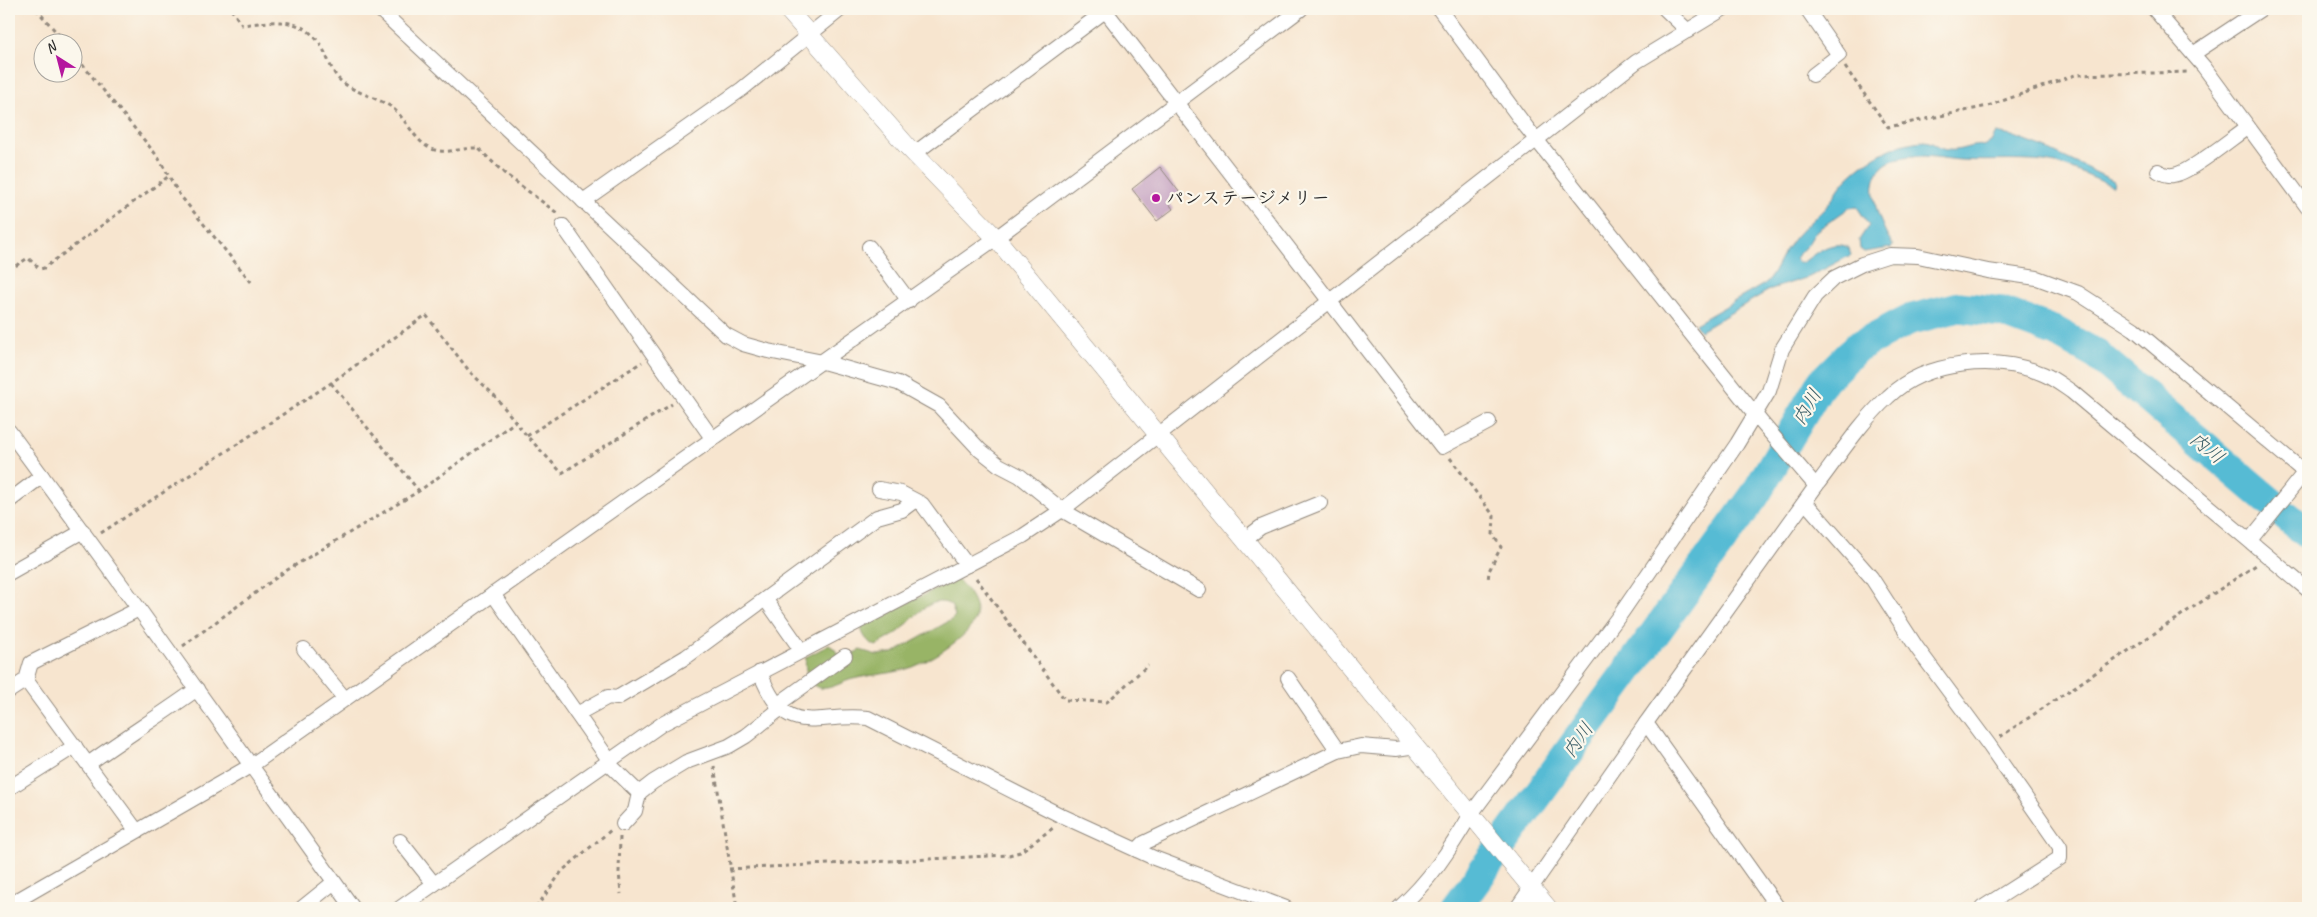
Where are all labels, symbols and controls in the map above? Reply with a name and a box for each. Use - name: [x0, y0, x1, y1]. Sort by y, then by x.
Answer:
- north arrow: [32, 32, 82, 82]
- text: N: [42, 37, 61, 57]
- place label: パンステージメリー: [1166, 187, 1329, 209]
- marker: パンステージメリー: [1150, 192, 1162, 204]
- water label: 内川: [1787, 385, 1827, 429]
- water label: 内川: [2185, 427, 2229, 469]
- water label: 内川: [1557, 718, 1599, 762]

